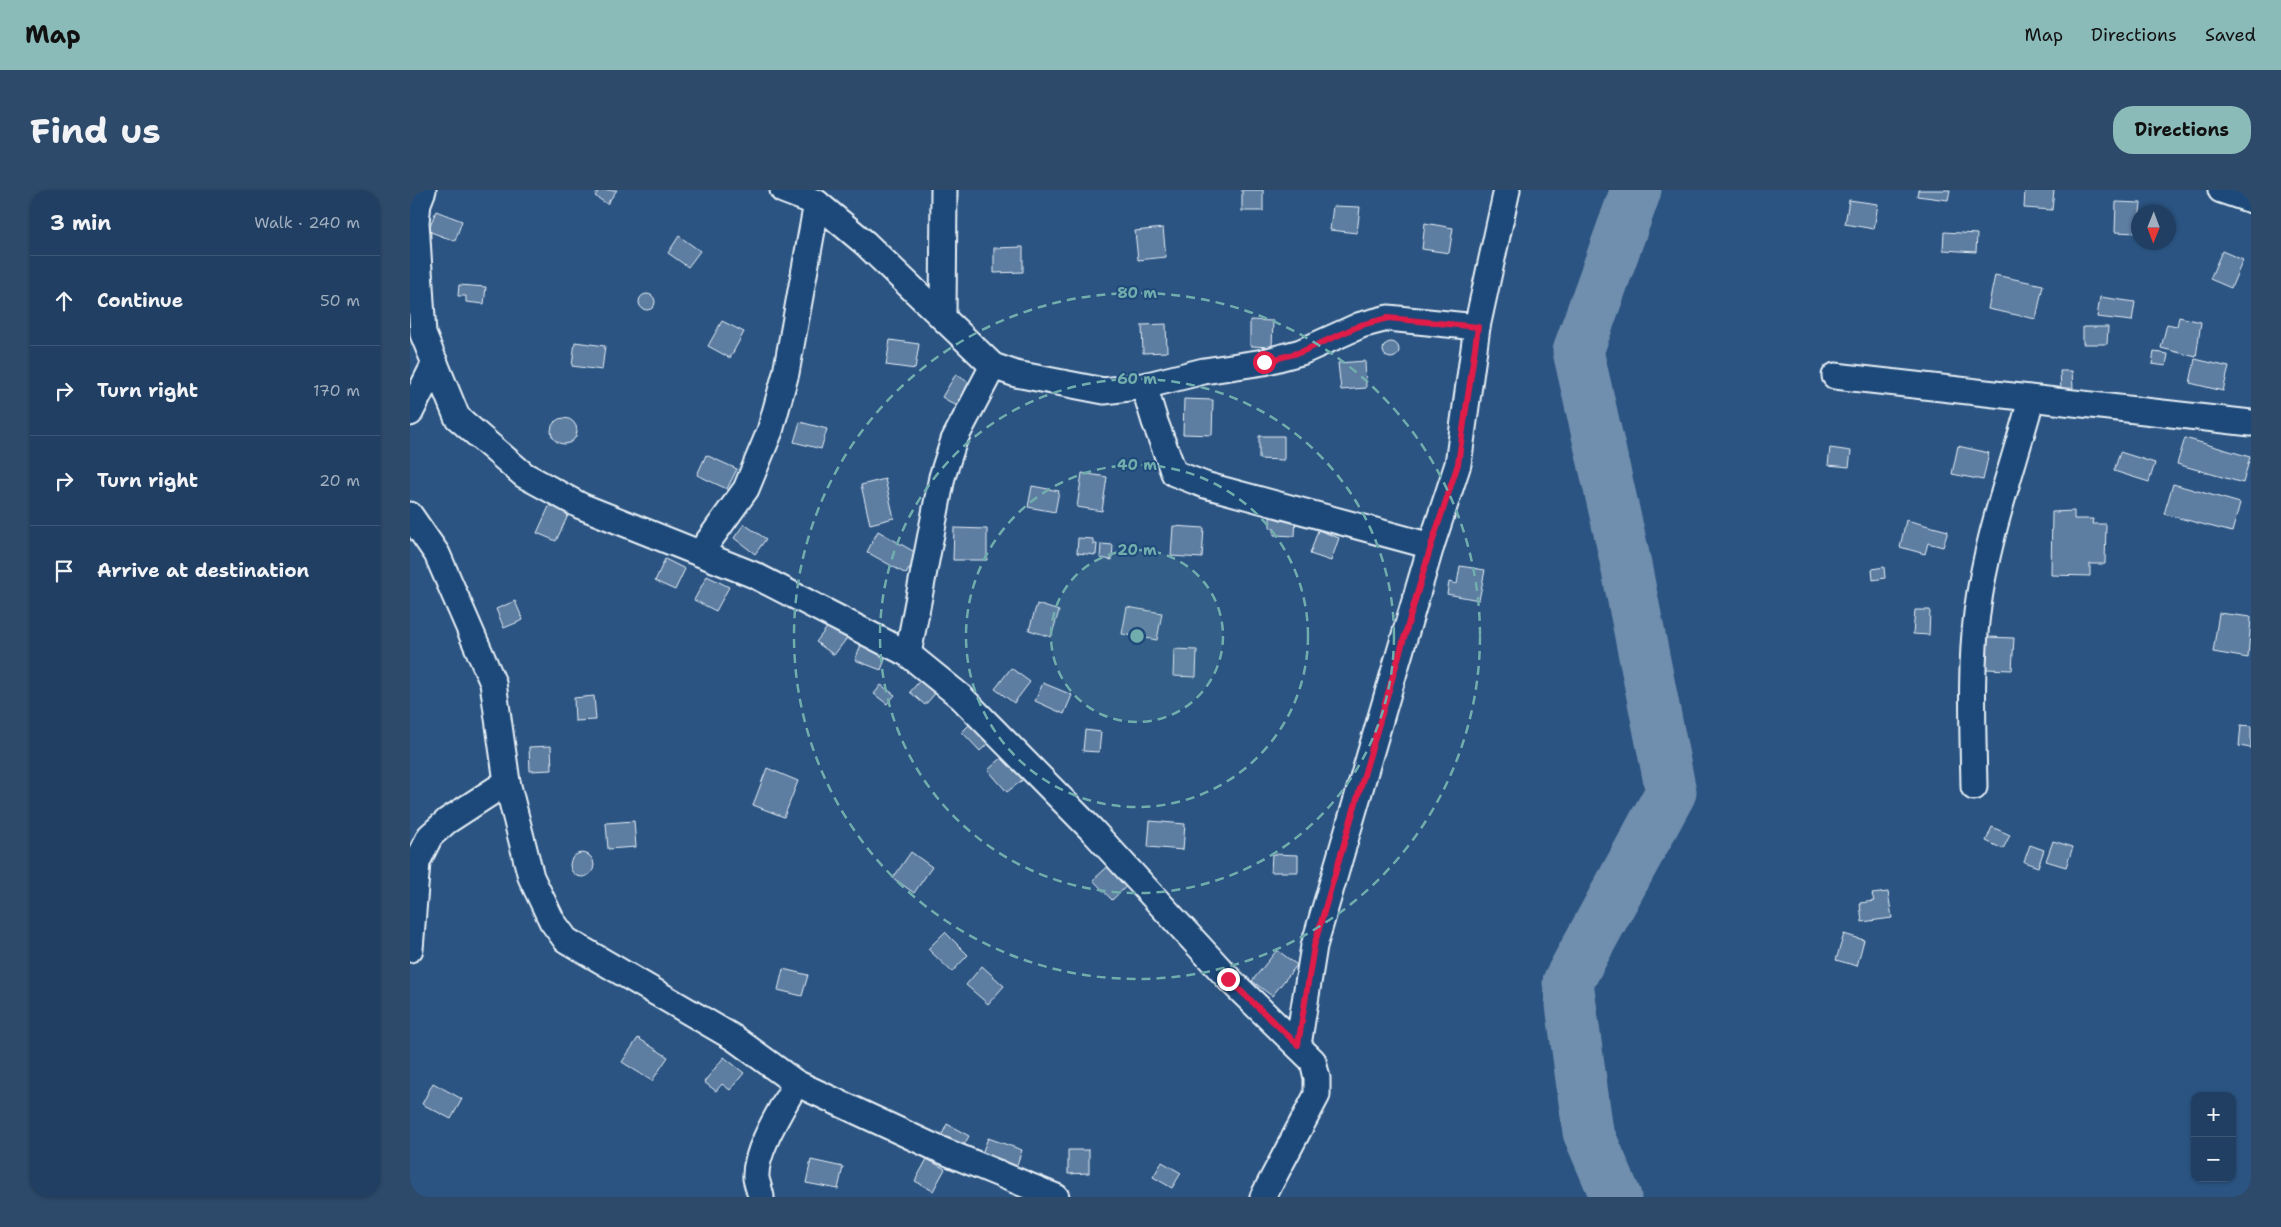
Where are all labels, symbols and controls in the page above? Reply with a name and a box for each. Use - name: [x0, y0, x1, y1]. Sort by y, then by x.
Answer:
- text: Map: [25, 19, 81, 51]
- text: Map: [2025, 23, 2063, 47]
- text: Directions: [2091, 23, 2177, 47]
- text: Saved: [2205, 23, 2256, 47]
- button: Directions: [2113, 106, 2251, 154]
- text: Find us: [30, 107, 161, 154]
- north arrow: [2131, 205, 2176, 250]
- text: 3 min: [50, 209, 111, 237]
- text: Walk · 240 m: [254, 212, 360, 233]
- text: 80 m: [1117, 283, 1157, 303]
- icon: ahead: [50, 287, 78, 315]
- text: Continue: [97, 288, 183, 313]
- text: 50 m: [320, 290, 360, 311]
- route start: [1253, 351, 1276, 374]
- text: 60 m: [1117, 369, 1157, 389]
- icon: right: [50, 377, 78, 405]
- text: Turn right: [97, 378, 198, 403]
- text: 170 m: [313, 380, 360, 401]
- text: 40 m: [1117, 455, 1157, 475]
- icon: right: [50, 467, 78, 495]
- text: Turn right: [97, 468, 198, 493]
- text: 20 m: [319, 470, 360, 491]
- text: 20 m: [1117, 540, 1157, 560]
- icon: arrive: [50, 557, 78, 585]
- text: Arrive at destination: [97, 558, 309, 583]
- centre of rings: [1128, 627, 1146, 645]
- route end: [1217, 968, 1240, 991]
- map controls: [2191, 1092, 2236, 1182]
- button: +: [2191, 1092, 2236, 1137]
- button: −: [2191, 1137, 2236, 1182]

